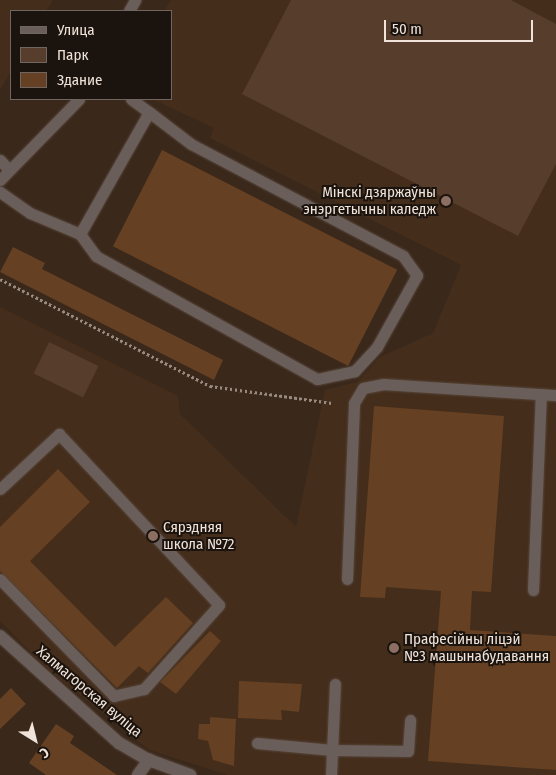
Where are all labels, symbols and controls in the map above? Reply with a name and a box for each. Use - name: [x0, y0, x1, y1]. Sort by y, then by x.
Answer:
- legend: [10, 10, 172, 100]
- scale bar: [386, 10, 535, 42]
- text: 50 m: [392, 20, 422, 38]
- text: Улица: [57, 21, 95, 39]
- text: Парк: [57, 46, 88, 64]
- text: Здание: [57, 71, 103, 89]
- place label: Мінскі дзяржаўны энэргетычны каледж: [303, 183, 436, 218]
- marker: Мінскі дзяржаўны энэргетычны каледж: [440, 195, 452, 207]
- place label: Сярэдняя школа №72: [163, 518, 234, 553]
- marker: Сярэдняя школа №72: [147, 530, 159, 542]
- place label: Прафесійны ліцэй №3 машынабудавання: [404, 630, 549, 665]
- marker: Прафесійны ліцэй №3 машынабудавання: [388, 642, 400, 654]
- street label: Халмагорская вуліца: [33, 643, 145, 741]
- north arrow: [10, 715, 60, 765]
- text: С: [36, 744, 52, 762]

